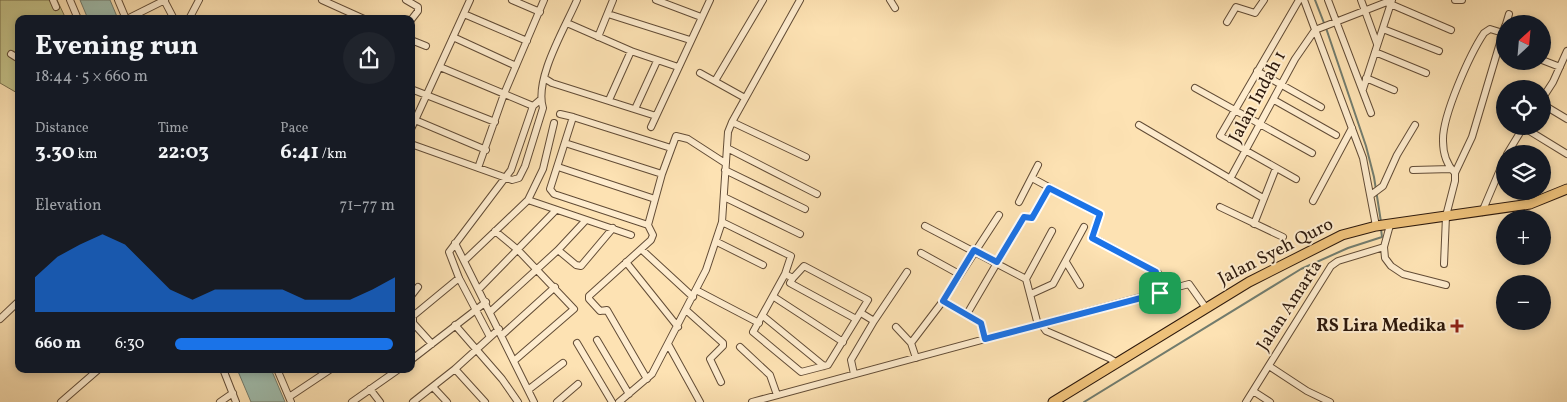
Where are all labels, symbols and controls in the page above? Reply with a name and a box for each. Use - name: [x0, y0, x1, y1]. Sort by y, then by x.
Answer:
- north arrow: [1496, 15, 1551, 70]
- map controls: [1496, 15, 1551, 330]
- text: Evening run: [35, 27, 199, 66]
- button: share: [343, 32, 395, 84]
- street label: Jalan Indah 1: [1223, 46, 1293, 148]
- text: 18:44 · 5 × 660 m: [35, 66, 148, 88]
- button: locate: [1496, 80, 1551, 135]
- text: Distance: [35, 119, 89, 138]
- text: Time: [158, 119, 188, 138]
- text: Pace: [280, 119, 308, 138]
- text: 3.30: [35, 138, 75, 167]
- text: 22:03: [158, 138, 209, 167]
- text: 6:41: [280, 138, 319, 167]
- text: km: [75, 145, 97, 164]
- text: /km: [319, 145, 347, 164]
- button: layers: [1496, 145, 1551, 200]
- text: Elevation: [35, 195, 102, 217]
- text: 71–77 m: [340, 195, 395, 217]
- button: +: [1496, 210, 1551, 265]
- street label: Jalan Syeh Quro: [1214, 212, 1338, 292]
- street label: Jalan Amarta: [1251, 256, 1329, 356]
- pin: [1139, 272, 1181, 314]
- button: −: [1496, 275, 1551, 330]
- icon: arrive: [1146, 279, 1174, 307]
- place label: RS Lira Medika: [1316, 314, 1446, 339]
- marker: RS Lira Medika: [1450, 319, 1464, 333]
- text: 660 m: [35, 333, 81, 355]
- text: 6:30: [115, 333, 144, 355]

